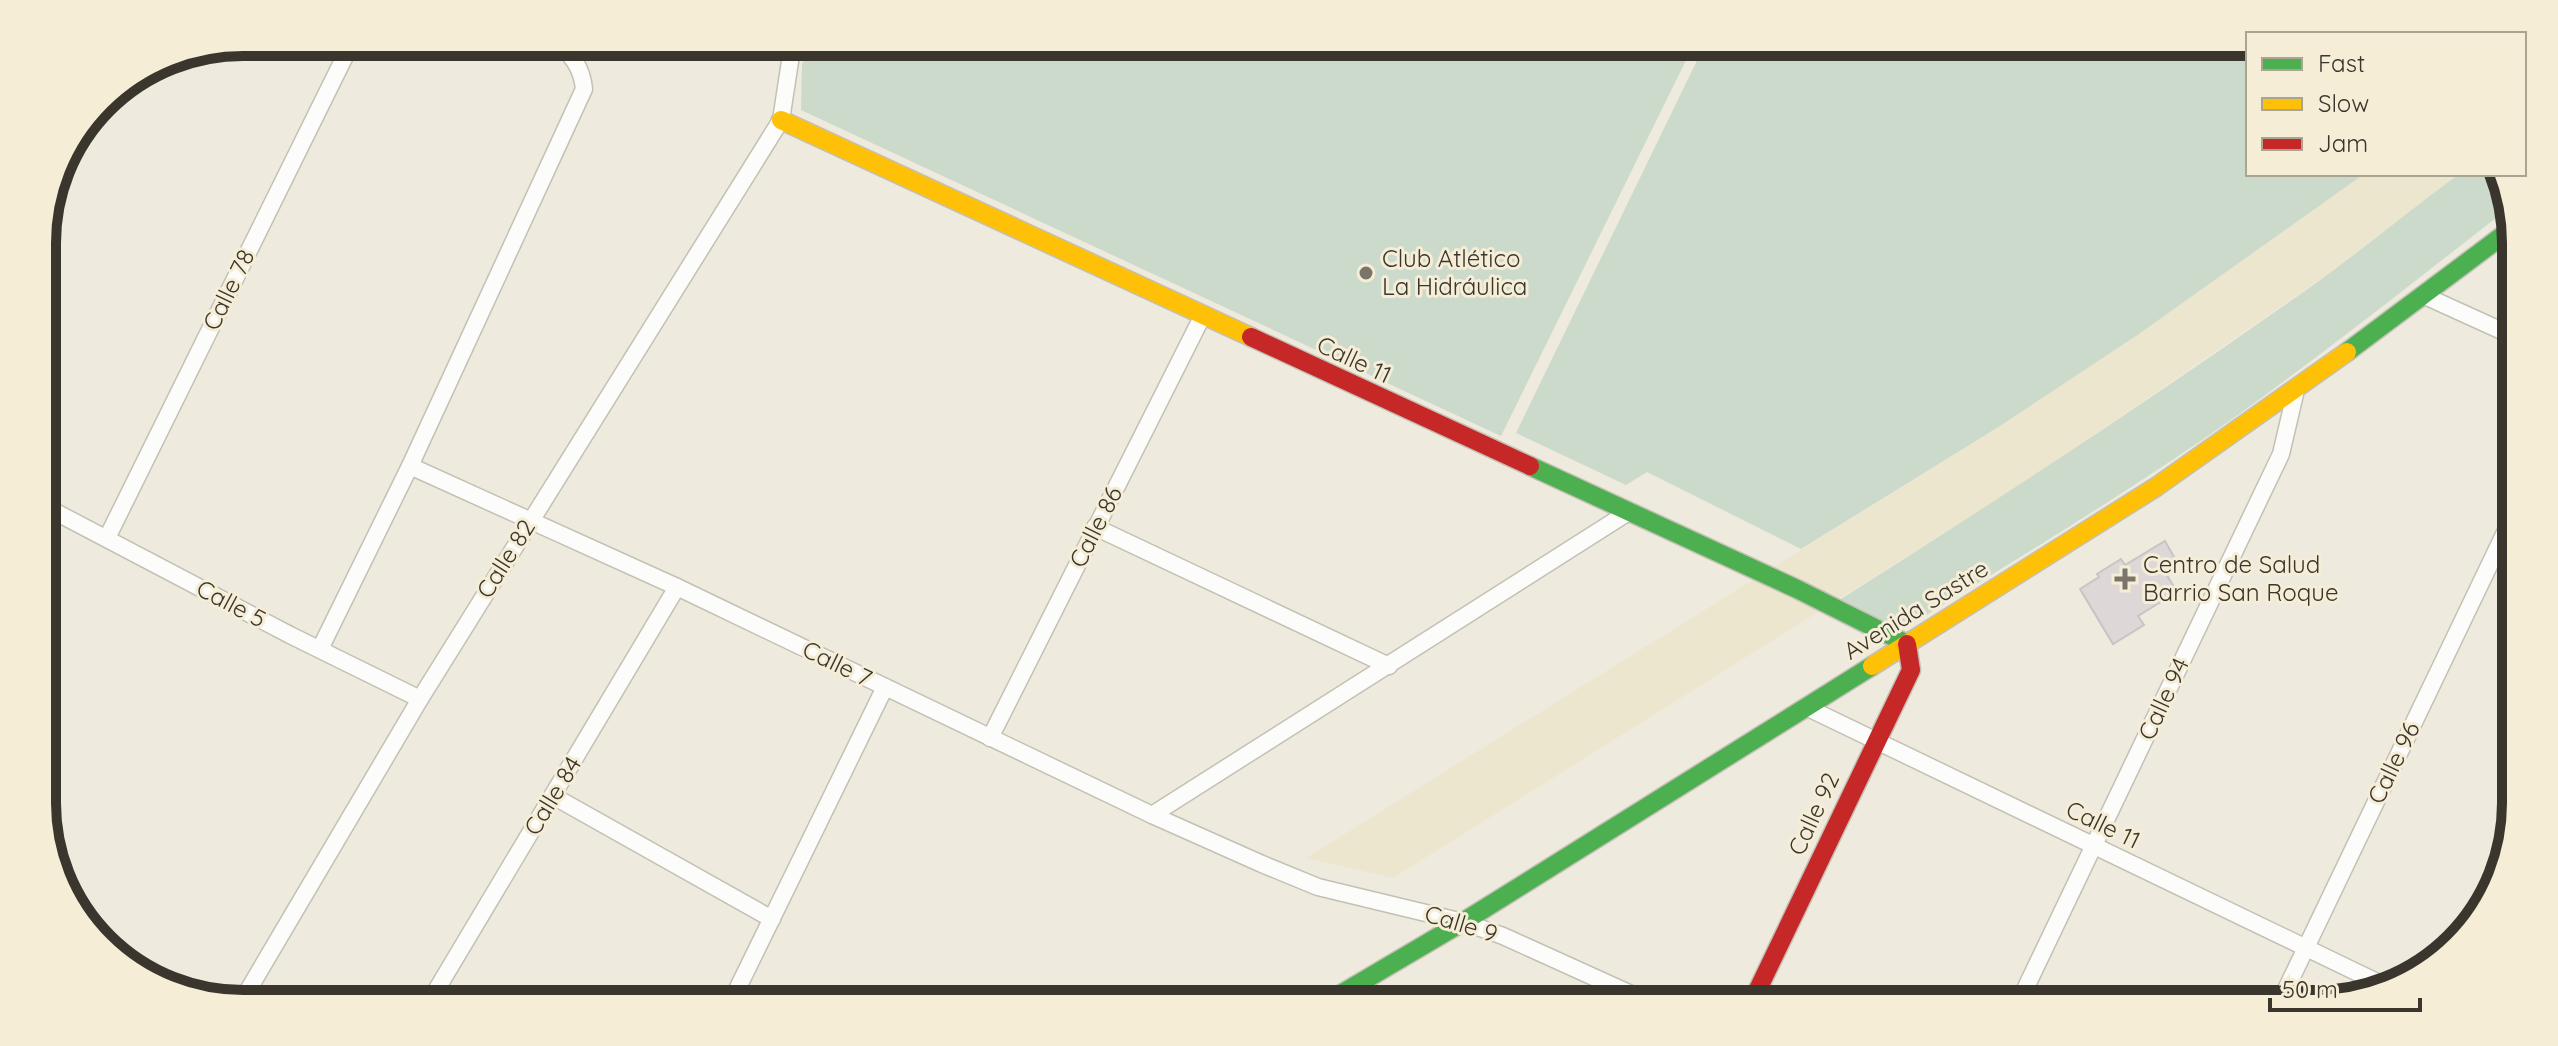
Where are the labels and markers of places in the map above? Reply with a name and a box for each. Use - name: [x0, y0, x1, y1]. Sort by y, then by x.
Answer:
- place label: Club Atlético La Hidráulica: [1382, 243, 1527, 301]
- marker: Club Atlético La Hidráulica: [1357, 264, 1375, 282]
- place label: Centro de Salud Barrio San Roque: [2143, 549, 2339, 607]
- marker: Centro de Salud Barrio San Roque: [2114, 568, 2136, 590]

